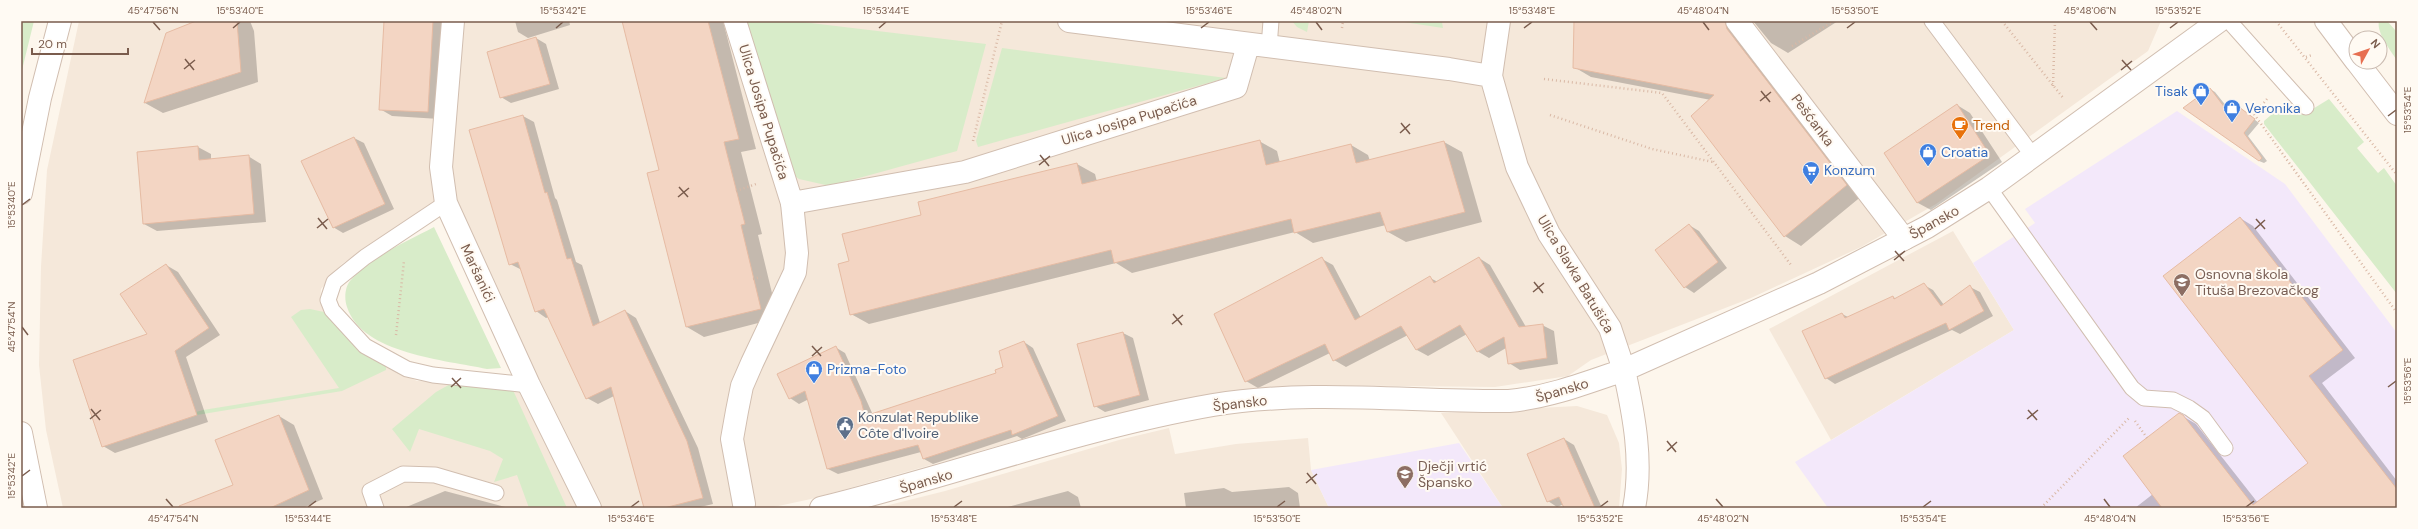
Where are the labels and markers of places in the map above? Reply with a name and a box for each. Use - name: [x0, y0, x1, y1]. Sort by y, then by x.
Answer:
- shop icon: Tisak: [2191, 81, 2211, 106]
- place label: Tisak: [2155, 82, 2188, 100]
- shop icon: Veronika: [2222, 98, 2242, 123]
- place label: Veronika: [2245, 99, 2301, 117]
- cafe icon: Trend: [1950, 115, 1970, 140]
- place label: Trend: [1973, 116, 2010, 134]
- shop icon: Croatia: [1918, 142, 1938, 167]
- place label: Croatia: [1941, 143, 1988, 161]
- supermarket icon: Konzum: [1801, 160, 1821, 185]
- place label: Konzum: [1824, 161, 1875, 179]
- place label: Osnovna škola Tituša Brezovačkog: [2195, 265, 2319, 299]
- school or university icon: Osnovna škola Tituša Brezovačkog: [2172, 272, 2192, 297]
- shop icon: Prizma-Foto: [804, 359, 824, 384]
- place label: Prizma-Foto: [827, 360, 907, 378]
- place label: Konzulat Republike Côte d'Ivoire: [858, 408, 979, 442]
- public building icon: Konzulat Republike Côte d'Ivoire: [835, 415, 855, 440]
- place label: Dječji vrtić Špansko: [1418, 457, 1487, 491]
- school or university icon: Dječji vrtić Špansko: [1395, 464, 1415, 489]

